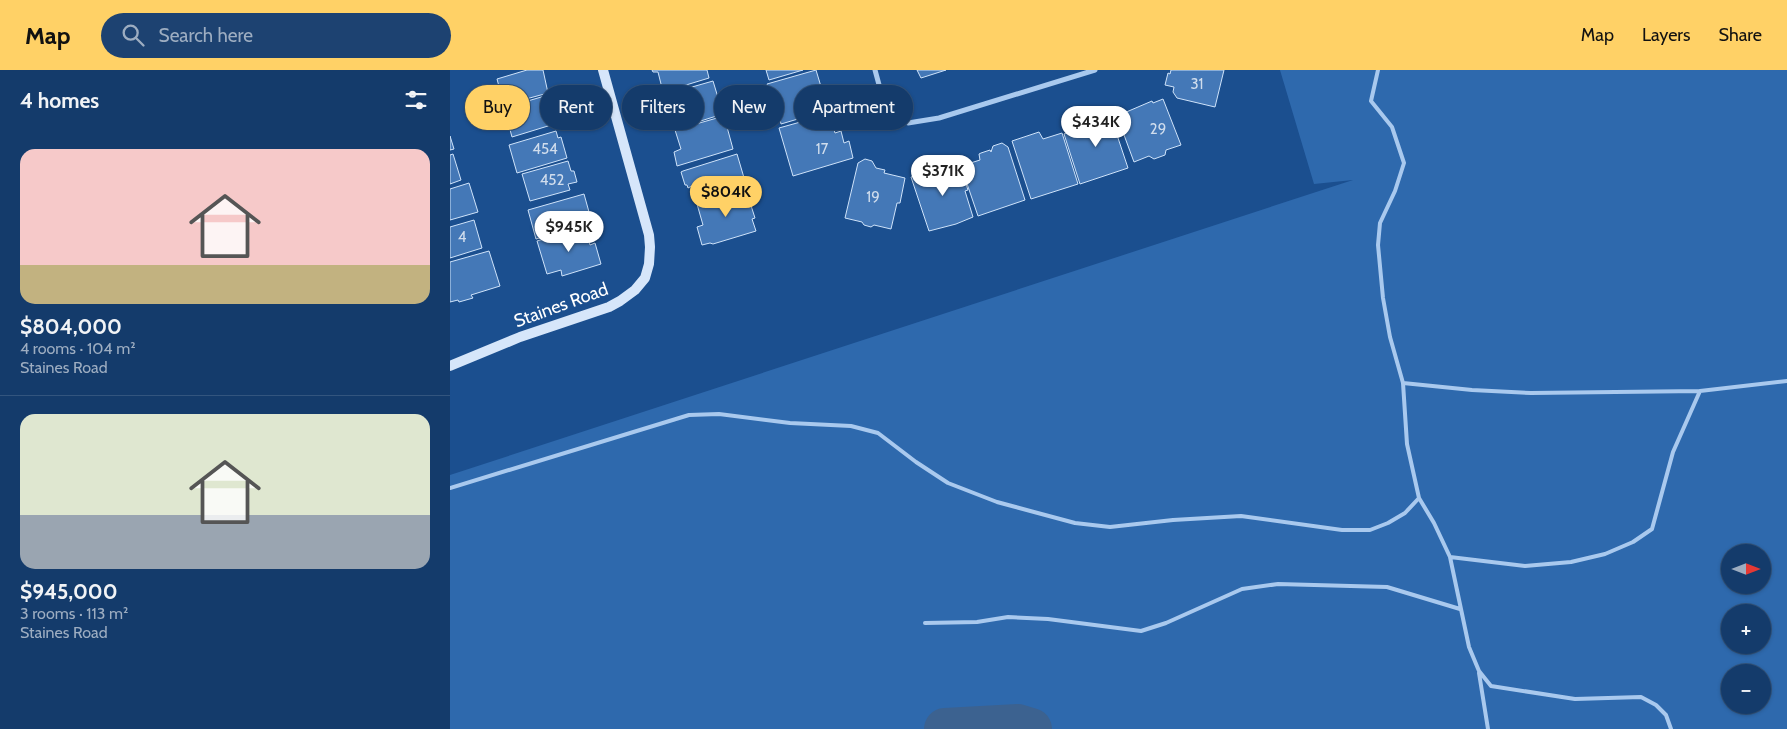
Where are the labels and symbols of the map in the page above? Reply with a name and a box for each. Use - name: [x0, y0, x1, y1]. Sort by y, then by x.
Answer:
- house number: 31: [1190, 75, 1204, 93]
- pin: $434K: [1061, 106, 1131, 148]
- house number: 29: [1150, 120, 1166, 138]
- house number: 454: [532, 140, 558, 158]
- house number: 17: [816, 140, 829, 158]
- pin: $371K: [908, 154, 978, 197]
- house number: 452: [540, 171, 564, 189]
- pin: $804K: [691, 176, 761, 218]
- house number: 19: [866, 188, 880, 206]
- pin: $945K: [534, 210, 604, 253]
- house number: 4: [458, 228, 467, 246]
- street label: Staines Road: [511, 278, 611, 332]
- north arrow: [1721, 544, 1771, 594]

